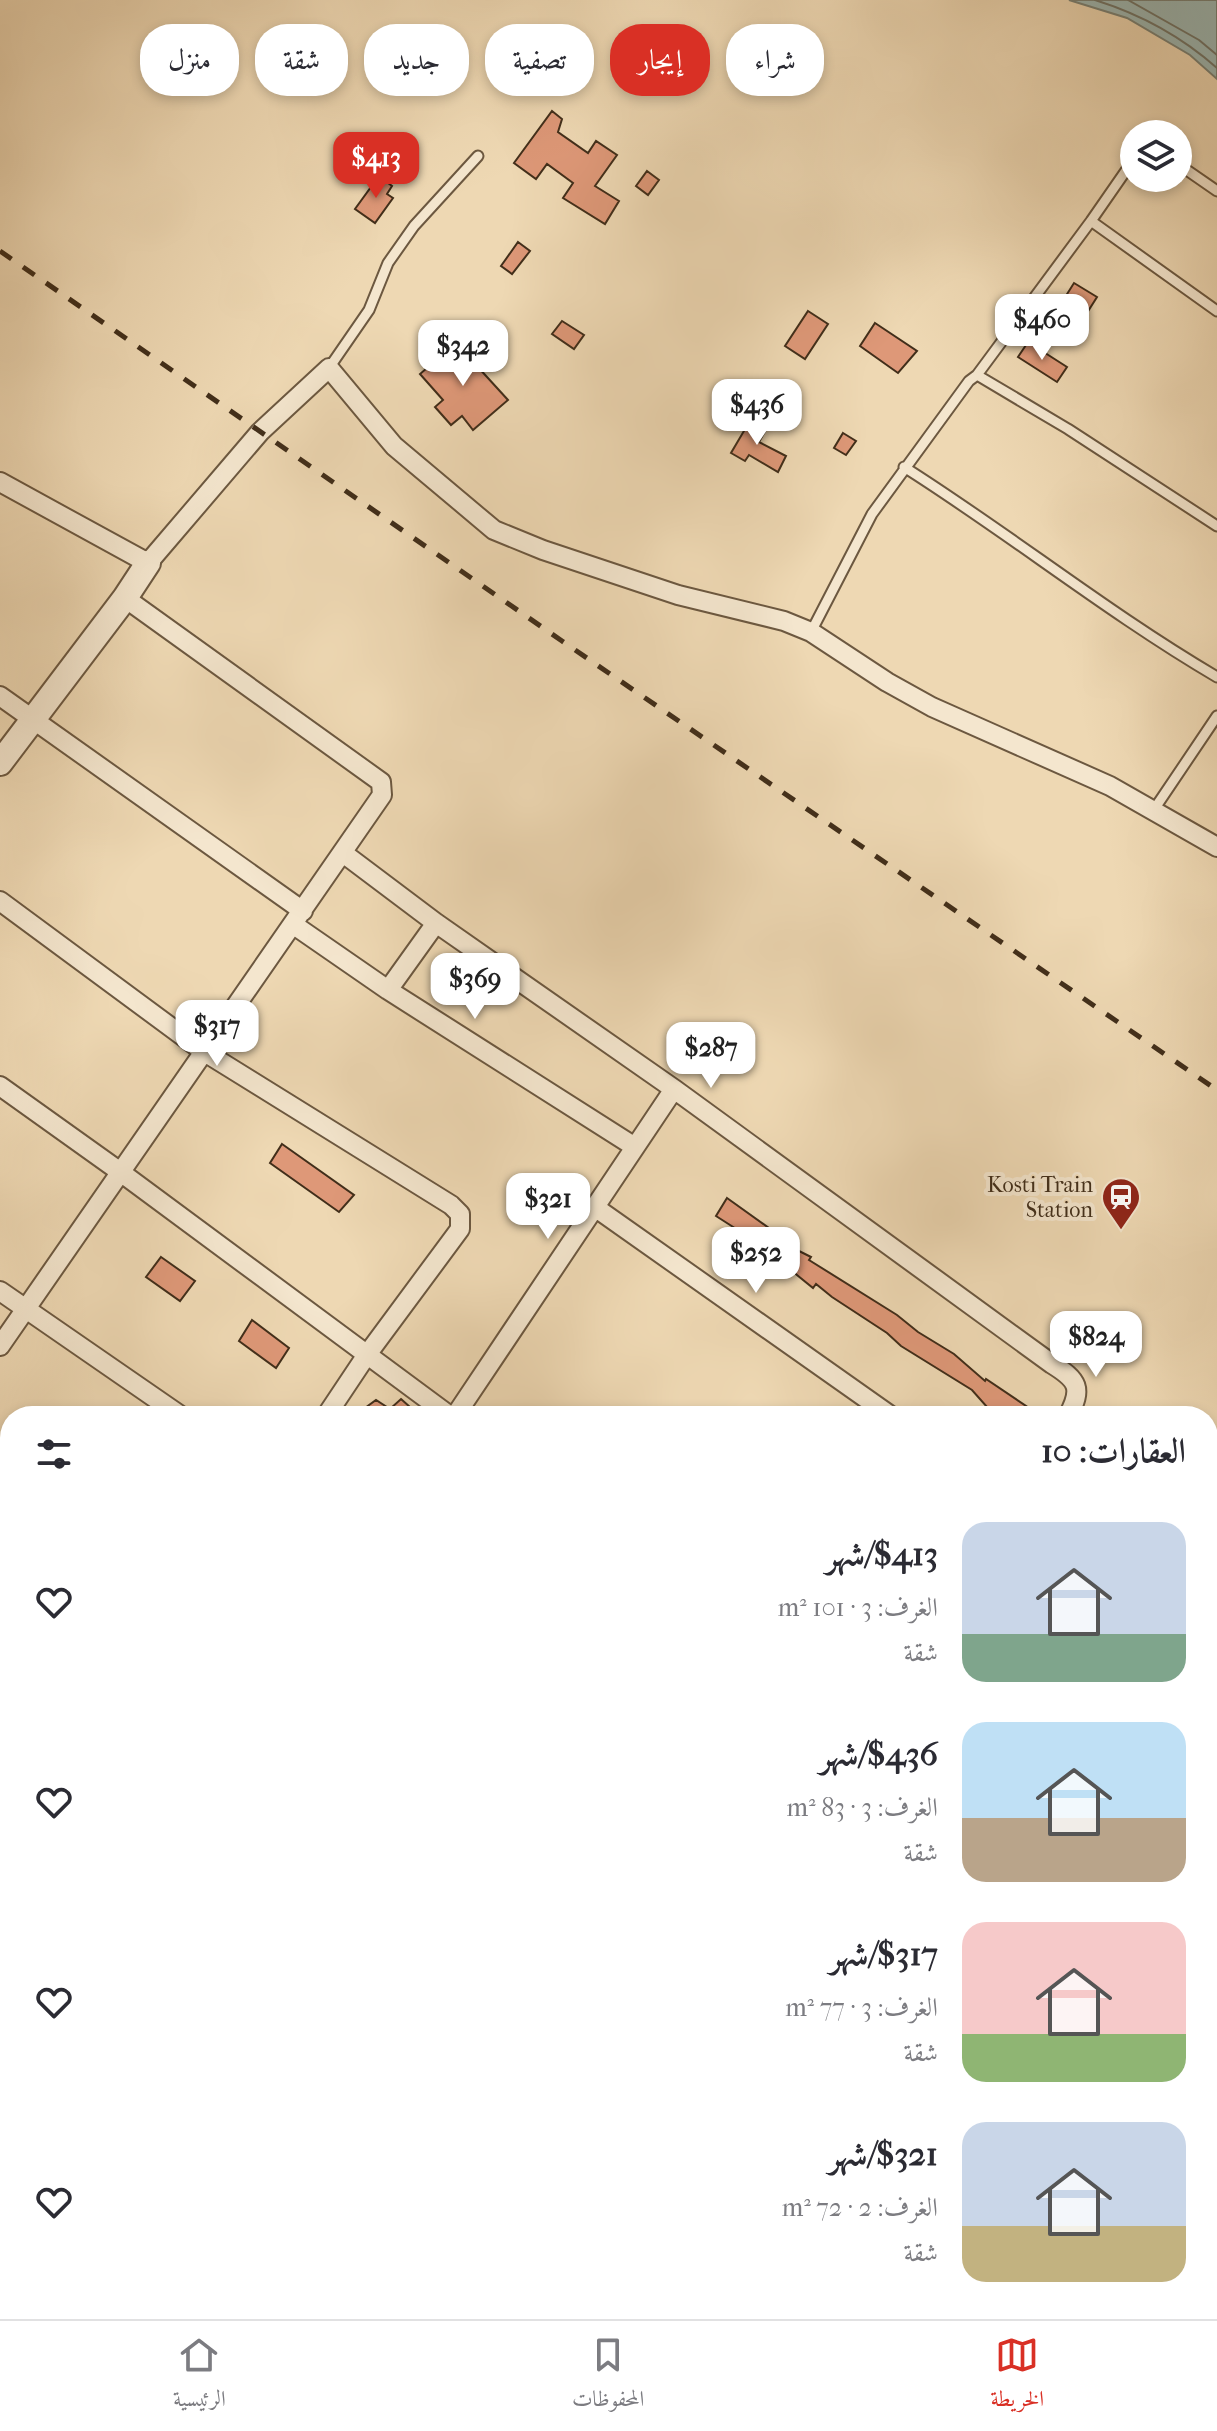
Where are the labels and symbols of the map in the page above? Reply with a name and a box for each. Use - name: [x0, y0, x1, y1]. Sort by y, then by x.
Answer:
- pin: $413: [329, 132, 423, 200]
- pin: $460: [995, 294, 1089, 362]
- pin: $342: [416, 320, 510, 388]
- pin: $436: [710, 379, 804, 447]
- pin: $369: [428, 953, 522, 1021]
- pin: $317: [170, 1000, 264, 1068]
- pin: $287: [664, 1022, 758, 1090]
- place label: Kosti Train Station: [987, 1172, 1093, 1223]
- pin: $321: [501, 1173, 595, 1241]
- station icon: Kosti Train Station: [1100, 1176, 1142, 1231]
- pin: $252: [709, 1227, 803, 1295]
- pin: $824: [1049, 1311, 1143, 1379]

